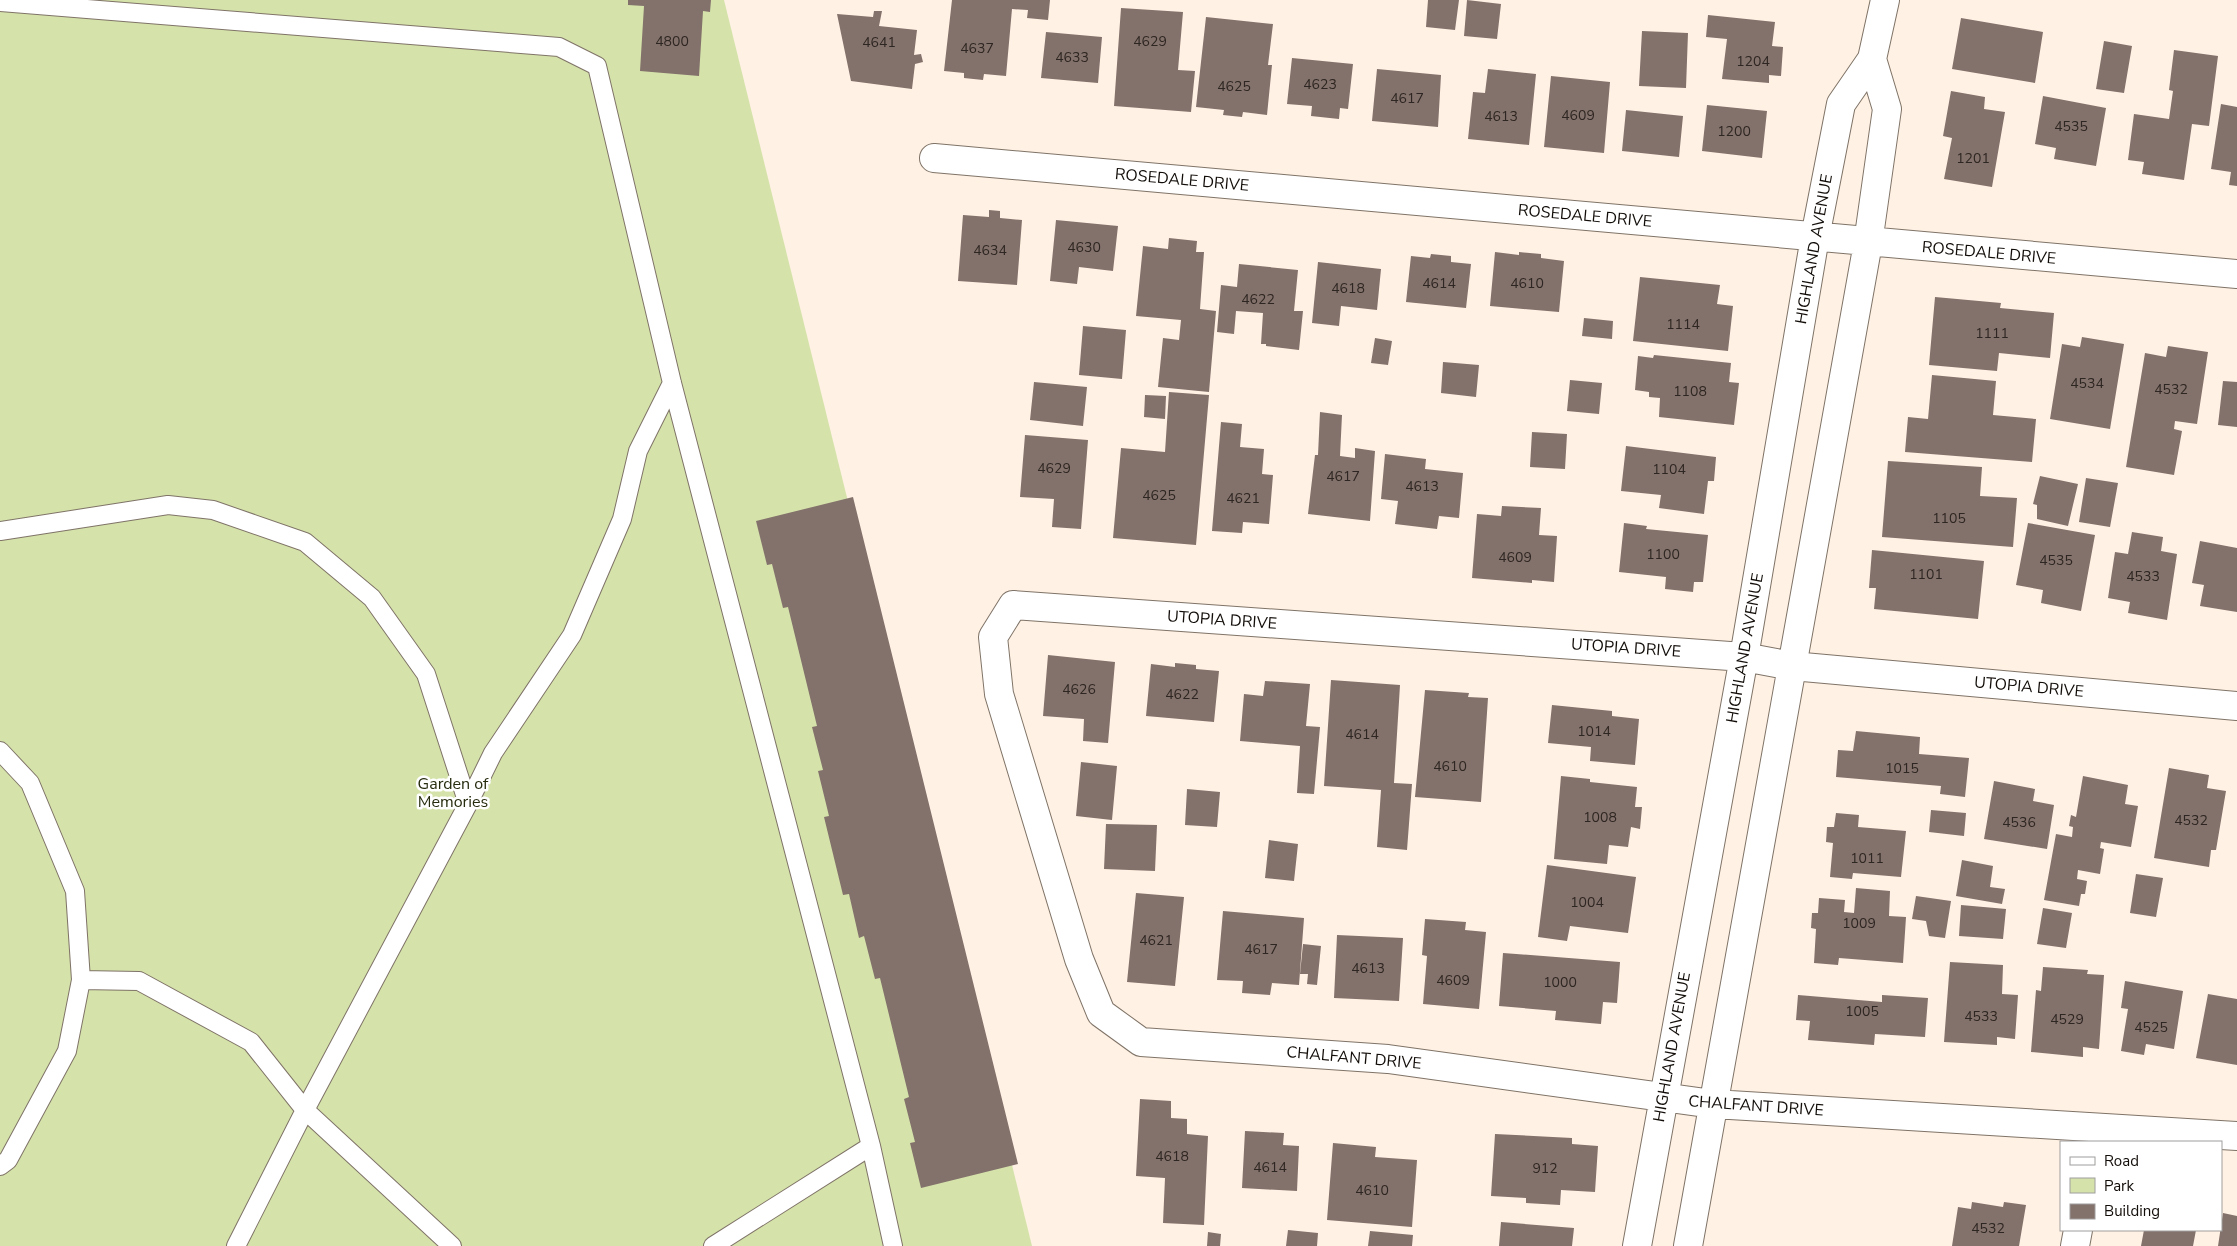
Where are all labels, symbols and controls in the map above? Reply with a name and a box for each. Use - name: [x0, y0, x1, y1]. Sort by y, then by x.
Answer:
- house number: 4800: [655, 32, 689, 51]
- house number: 4629: [1133, 32, 1167, 51]
- house number: 4641: [862, 33, 896, 52]
- house number: 4637: [960, 39, 994, 58]
- house number: 4633: [1055, 48, 1089, 67]
- house number: 1204: [1736, 52, 1770, 71]
- house number: 4623: [1303, 75, 1337, 94]
- house number: 4625: [1217, 77, 1251, 96]
- house number: 4617: [1390, 89, 1424, 108]
- house number: 4609: [1561, 106, 1595, 125]
- house number: 4613: [1484, 107, 1518, 126]
- house number: 4535: [2054, 117, 2088, 136]
- house number: 1200: [1717, 122, 1751, 141]
- house number: 1201: [1956, 149, 1990, 168]
- street label: ROSEDALE DRIVE: [1114, 163, 1250, 197]
- street label: HIGHLAND AVENUE: [1790, 172, 1838, 326]
- street label: ROSEDALE DRIVE: [1517, 199, 1653, 233]
- street label: ROSEDALE DRIVE: [1921, 236, 2057, 270]
- house number: 4630: [1067, 238, 1101, 257]
- house number: 4634: [973, 241, 1007, 260]
- house number: 4614: [1422, 274, 1456, 293]
- house number: 4610: [1510, 274, 1544, 293]
- house number: 4618: [1331, 279, 1365, 298]
- house number: 4622: [1241, 290, 1275, 309]
- house number: 1114: [1666, 315, 1700, 334]
- house number: 1111: [1975, 324, 2009, 343]
- house number: 4534: [2070, 374, 2104, 393]
- house number: 4532: [2154, 380, 2188, 399]
- house number: 1108: [1673, 382, 1707, 401]
- house number: 4629: [1037, 459, 1071, 478]
- house number: 1104: [1652, 460, 1686, 479]
- house number: 4617: [1326, 467, 1360, 486]
- house number: 4613: [1405, 477, 1439, 496]
- house number: 4625: [1142, 486, 1176, 505]
- house number: 4621: [1226, 489, 1260, 508]
- house number: 1105: [1932, 509, 1966, 528]
- house number: 1100: [1646, 545, 1680, 564]
- house number: 4609: [1498, 548, 1532, 567]
- house number: 4535: [2039, 551, 2073, 570]
- house number: 1101: [1909, 565, 1943, 584]
- house number: 4533: [2126, 567, 2160, 586]
- street label: HIGHLAND AVENUE: [1721, 571, 1769, 725]
- street label: UTOPIA DRIVE: [1166, 605, 1278, 635]
- street label: UTOPIA DRIVE: [1570, 633, 1682, 663]
- street label: UTOPIA DRIVE: [1973, 671, 2085, 703]
- house number: 4626: [1062, 680, 1096, 699]
- house number: 4622: [1165, 685, 1199, 704]
- house number: 1014: [1577, 722, 1611, 741]
- house number: 4614: [1345, 725, 1379, 744]
- house number: 4610: [1433, 757, 1467, 776]
- house number: 1015: [1885, 759, 1919, 778]
- park label: Garden of Memories: [418, 773, 489, 813]
- house number: 1008: [1583, 808, 1617, 827]
- house number: 4532: [2174, 811, 2208, 830]
- house number: 4536: [2002, 813, 2036, 832]
- house number: 1011: [1850, 849, 1884, 868]
- house number: 1004: [1570, 893, 1604, 912]
- house number: 1009: [1842, 914, 1876, 933]
- house number: 4621: [1139, 931, 1173, 950]
- house number: 4617: [1244, 940, 1278, 959]
- house number: 4613: [1351, 959, 1385, 978]
- street label: HIGHLAND AVENUE: [1648, 970, 1696, 1124]
- house number: 4609: [1436, 971, 1470, 990]
- house number: 1000: [1543, 973, 1577, 992]
- house number: 1005: [1845, 1002, 1879, 1021]
- house number: 4533: [1964, 1007, 1998, 1026]
- house number: 4529: [2050, 1010, 2084, 1029]
- house number: 4525: [2134, 1018, 2168, 1037]
- street label: CHALFANT DRIVE: [1286, 1041, 1422, 1075]
- street label: CHALFANT DRIVE: [1688, 1090, 1824, 1122]
- legend: [2060, 1141, 2222, 1231]
- house number: 4618: [1155, 1147, 1189, 1166]
- text: Road: [2104, 1151, 2139, 1171]
- house number: 4614: [1253, 1158, 1287, 1177]
- house number: 912: [1532, 1159, 1558, 1178]
- text: Park: [2104, 1176, 2134, 1196]
- house number: 4610: [1355, 1181, 1389, 1200]
- text: Building: [2104, 1201, 2160, 1221]
- house number: 4532: [1971, 1219, 2005, 1238]

